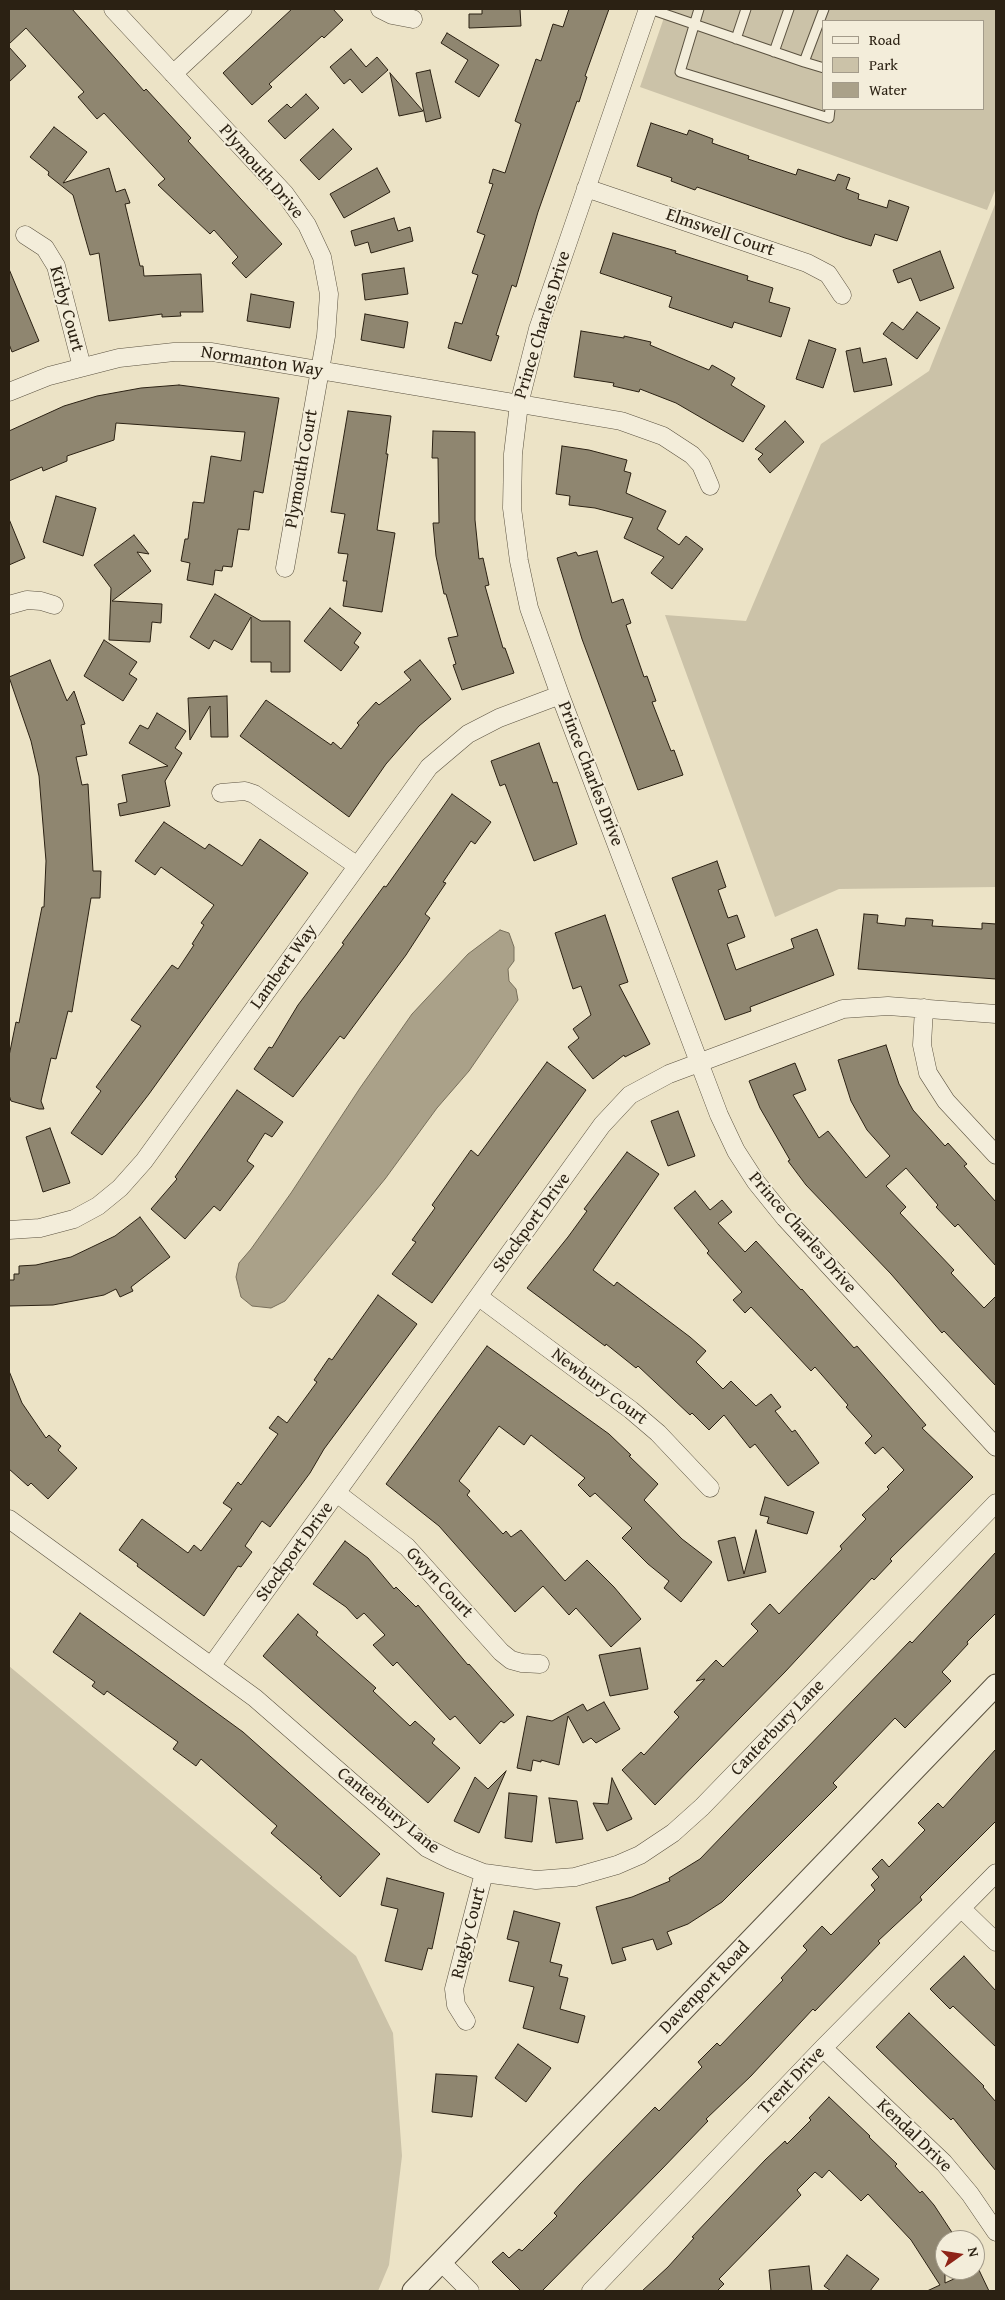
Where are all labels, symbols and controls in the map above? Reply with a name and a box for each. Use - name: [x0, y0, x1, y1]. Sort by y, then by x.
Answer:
- legend: [822, 20, 985, 110]
- text: Road: [869, 29, 900, 50]
- text: Park: [869, 54, 898, 75]
- text: Water: [869, 79, 907, 100]
- street label: Plymouth Drive: [214, 120, 308, 224]
- street label: Elmswell Court: [663, 204, 777, 262]
- street label: Prince Charles Drive: [510, 248, 576, 402]
- street label: Kirby Court: [44, 264, 88, 354]
- street label: Normanton Way: [199, 342, 325, 382]
- street label: Plymouth Court: [281, 408, 323, 530]
- street label: Prince Charles Drive: [552, 698, 628, 850]
- street label: Lambert Way: [246, 920, 322, 1014]
- street label: Prince Charles Drive: [744, 1168, 860, 1298]
- street label: Stockport Drive: [489, 1169, 575, 1277]
- street label: Newbury Court: [547, 1344, 651, 1430]
- street label: Stockport Drive: [252, 1498, 338, 1606]
- street label: Gwyn Court: [401, 1543, 477, 1623]
- street label: Canterbury Lane: [727, 1675, 829, 1781]
- street label: Canterbury Lane: [332, 1763, 444, 1859]
- street label: Rugby Court: [447, 1885, 491, 1981]
- street label: Davenport Road: [655, 1937, 755, 2039]
- street label: Trent Drive: [754, 2042, 830, 2120]
- street label: Kendal Drive: [872, 2095, 956, 2177]
- north arrow: [935, 2230, 985, 2280]
- text: N: [963, 2245, 984, 2259]

